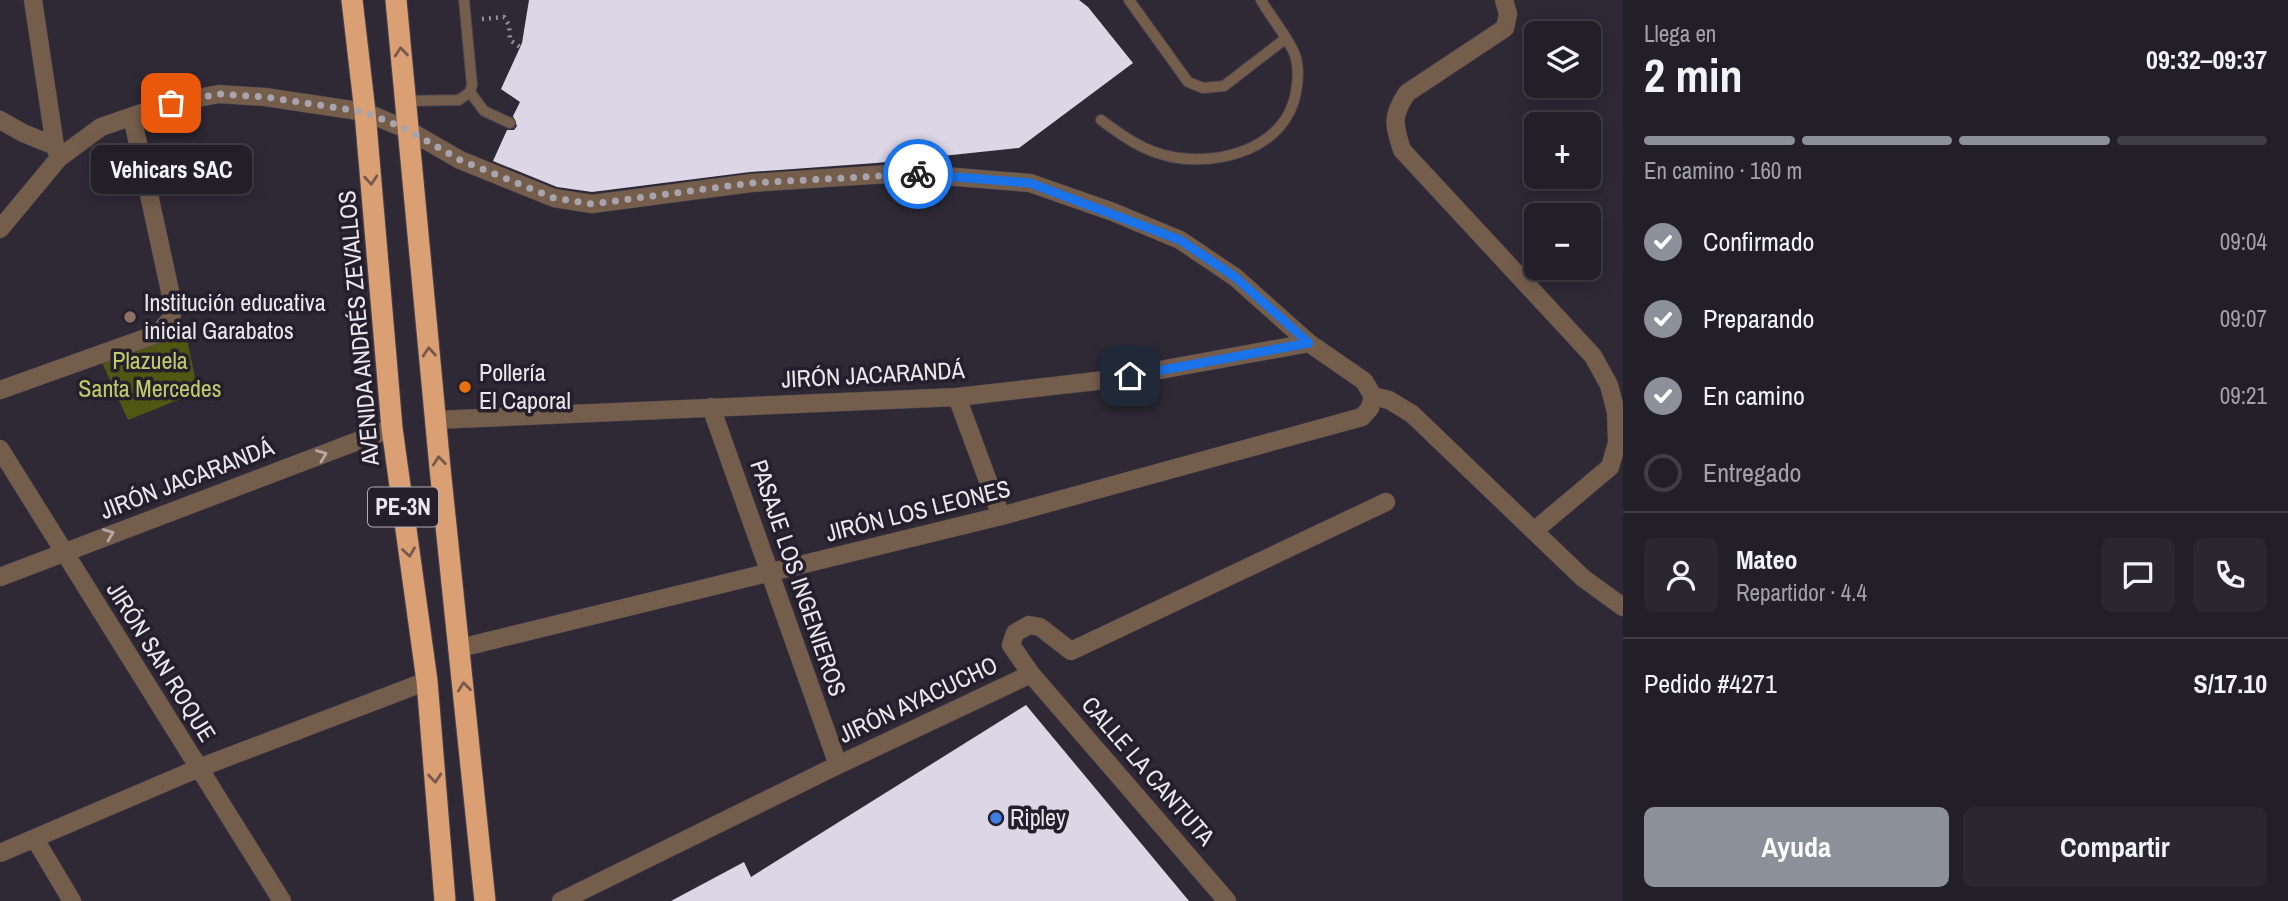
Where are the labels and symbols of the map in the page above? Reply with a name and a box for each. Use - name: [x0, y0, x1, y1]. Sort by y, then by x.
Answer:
- one-way arrow: [393, 47, 408, 58]
- pin: [141, 73, 201, 133]
- courier: [883, 139, 953, 209]
- callout: Vehicars SAC: [90, 145, 252, 194]
- one-way arrow: [363, 174, 378, 185]
- street label: AVENIDA ANDRÉS ZEVALLOS: [330, 189, 386, 468]
- place label: Institución educativa inicial Garabatos: [144, 286, 326, 346]
- marker: Institución educativa inicial Garabatos: [122, 309, 138, 325]
- park label: Plazuela Santa Mercedes: [78, 344, 222, 404]
- one-way arrow: [421, 346, 436, 358]
- pin: [1100, 346, 1160, 406]
- street label: JIRÓN JACARANDÁ: [780, 353, 966, 395]
- place label: Pollería El Caporal: [479, 356, 571, 416]
- marker: Pollería El Caporal: [457, 379, 473, 395]
- street label: JIRÓN JACARANDÁ: [95, 430, 279, 526]
- one-way arrow: [316, 449, 328, 463]
- one-way arrow: [432, 455, 447, 466]
- street label: PASAJE LOS INGENIEROS: [743, 455, 854, 700]
- street label: JIRÓN LOS LEONES: [822, 472, 1013, 548]
- road number: PE-3N: [368, 488, 438, 526]
- one-way arrow: [103, 529, 115, 543]
- one-way arrow: [401, 546, 416, 558]
- street label: JIRÓN SAN ROQUE: [100, 576, 224, 747]
- street label: JIRÓN AYACUCHO: [833, 648, 1002, 750]
- one-way arrow: [456, 681, 471, 693]
- street label: CALLE LA CANTUTA: [1075, 689, 1223, 852]
- one-way arrow: [427, 773, 442, 784]
- place label: Ripley: [1010, 801, 1066, 833]
- marker: Ripley: [988, 810, 1004, 826]

